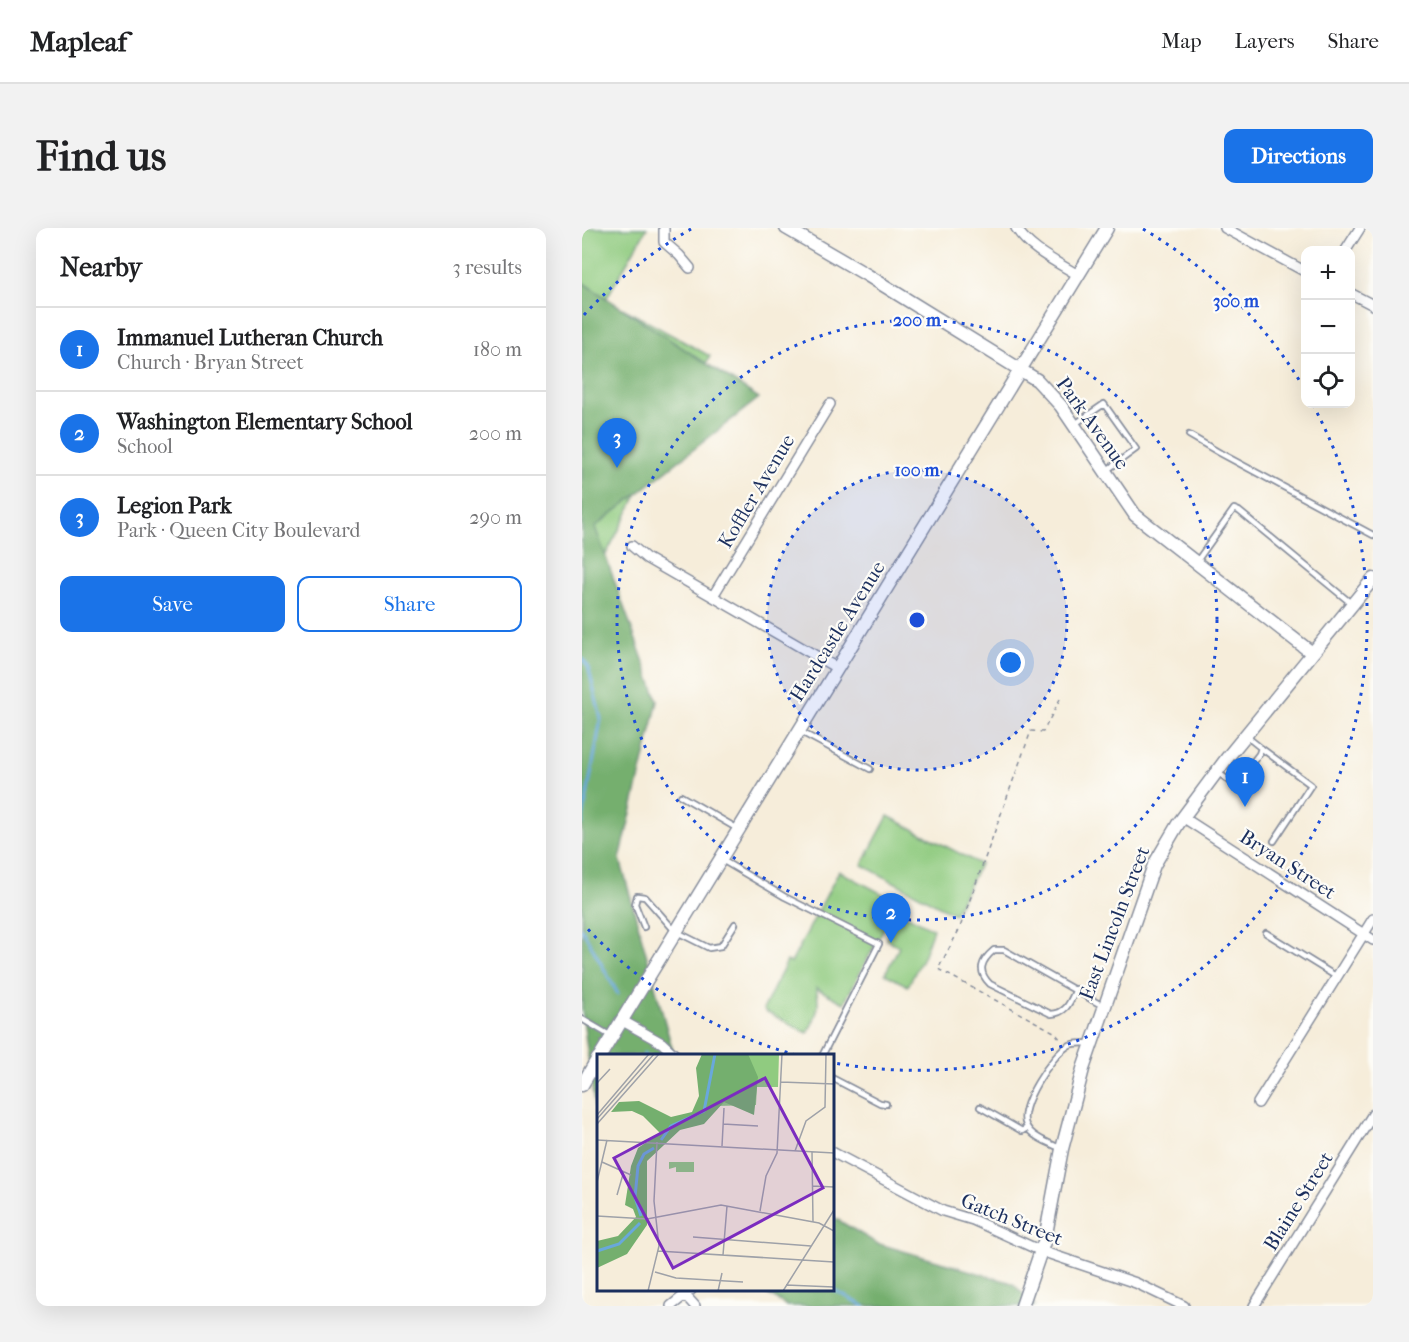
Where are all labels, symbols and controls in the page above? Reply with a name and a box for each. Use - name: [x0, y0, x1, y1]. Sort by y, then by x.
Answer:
- text: Mapleaf: [30, 25, 127, 58]
- text: Map: [1161, 29, 1202, 53]
- text: Layers: [1235, 29, 1294, 53]
- text: Share: [1327, 29, 1379, 53]
- button: Directions: [1224, 129, 1373, 183]
- text: Find us: [36, 132, 166, 181]
- map controls: [1301, 246, 1355, 408]
- button: +: [1301, 246, 1355, 300]
- text: Nearby: [60, 252, 142, 283]
- text: 3 results: [453, 256, 522, 279]
- text: 300 m: [1213, 291, 1260, 312]
- button: −: [1301, 300, 1355, 354]
- text: 200 m: [893, 310, 942, 331]
- text: Immanuel Lutheran Church: [117, 325, 383, 351]
- text: 1: [76, 338, 83, 361]
- text: 180 m: [473, 338, 522, 361]
- text: Church · Bryan Street: [117, 351, 304, 374]
- button: locate: [1301, 354, 1355, 408]
- street label: Park Avenue: [1051, 373, 1134, 474]
- text: Washington Elementary School: [117, 409, 413, 435]
- pin: 3: [597, 418, 636, 468]
- text: 2: [74, 422, 85, 445]
- text: 200 m: [469, 422, 522, 445]
- street label: Koffler Avenue: [713, 430, 799, 552]
- text: School: [117, 435, 173, 458]
- text: 100 m: [894, 460, 941, 481]
- text: Legion Park: [117, 493, 232, 519]
- text: 3: [75, 506, 84, 529]
- text: 290 m: [469, 506, 522, 529]
- text: Park · Queen City Boulevard: [117, 519, 360, 542]
- street label: Hardcastle Avenue: [785, 557, 890, 706]
- button: Save: [60, 576, 285, 632]
- button: Share: [297, 576, 522, 632]
- centre of rings: [907, 610, 927, 630]
- your location: [996, 648, 1025, 677]
- pin: 1: [1226, 758, 1264, 807]
- street label: Bryan Street: [1235, 825, 1340, 904]
- street label: East Lincoln Street: [1075, 843, 1154, 1003]
- pin: 2: [872, 894, 910, 943]
- inset map: [597, 1054, 834, 1291]
- street label: Blaine Street: [1259, 1148, 1338, 1255]
- street label: Gatch Street: [958, 1189, 1066, 1250]

